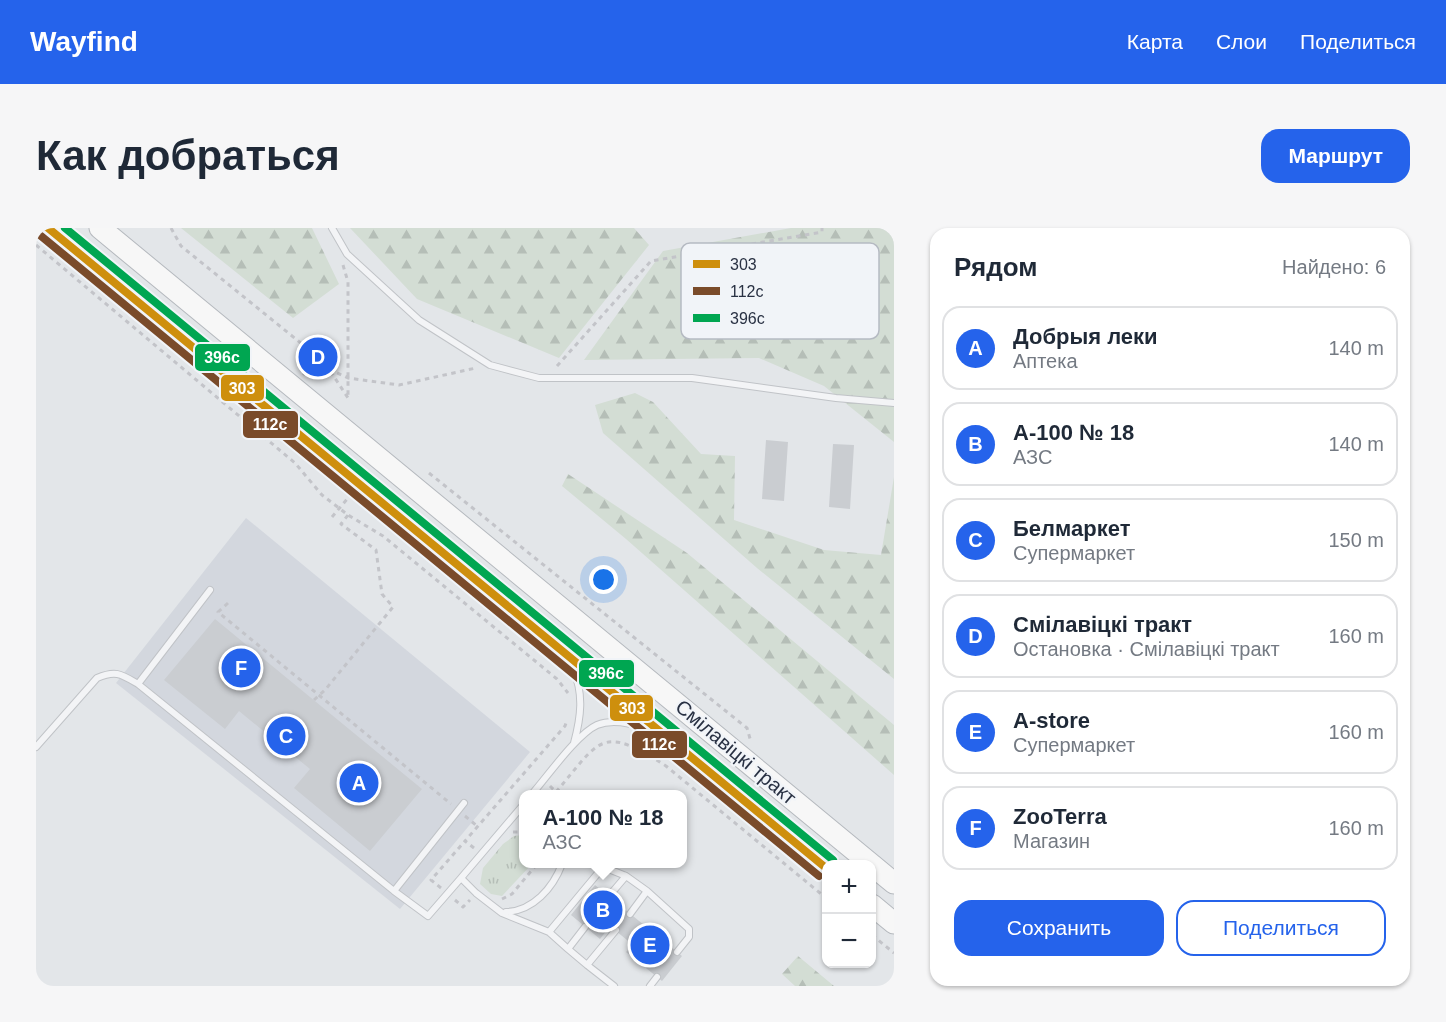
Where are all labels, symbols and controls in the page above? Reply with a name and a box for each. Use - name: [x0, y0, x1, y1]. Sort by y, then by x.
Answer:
- text: Wayfind: [30, 26, 138, 57]
- text: Карта: [1127, 30, 1183, 53]
- text: Слои: [1216, 30, 1267, 53]
- text: Поделиться: [1300, 30, 1416, 53]
- button: Маршрут: [1261, 129, 1410, 183]
- text: Как добраться: [36, 132, 340, 179]
- legend: [681, 243, 879, 339]
- text: Рядом: [954, 252, 1037, 282]
- text: 303: [730, 256, 757, 273]
- text: Найдено: 6: [1282, 256, 1386, 278]
- text: 112с: [730, 283, 764, 300]
- text: 396с: [730, 310, 765, 327]
- text: Добрыя леки: [1013, 324, 1158, 349]
- pin: D: [298, 334, 338, 380]
- text: A: [968, 337, 983, 359]
- text: 140 m: [1328, 337, 1384, 359]
- line badge: 396с: [194, 343, 251, 372]
- text: 396с: [204, 349, 240, 366]
- text: Аптека: [1013, 350, 1078, 372]
- line badge: 303: [220, 374, 265, 402]
- text: 303: [229, 380, 255, 397]
- line badge: 112с: [242, 410, 299, 439]
- text: 112с: [253, 416, 287, 433]
- text: А-100 № 18: [1013, 420, 1134, 445]
- text: B: [968, 433, 983, 455]
- text: 140 m: [1328, 433, 1384, 455]
- text: АЗС: [1013, 446, 1052, 468]
- text: Белмаркет: [1013, 516, 1130, 541]
- text: C: [968, 529, 983, 551]
- text: 150 m: [1328, 529, 1384, 551]
- text: Супермаркет: [1013, 542, 1135, 564]
- your location: [589, 565, 618, 594]
- text: Смілавіцкі тракт: [1013, 612, 1192, 637]
- text: D: [968, 625, 983, 647]
- text: 160 m: [1328, 625, 1384, 647]
- text: Остановка · Смілавіцкі тракт: [1013, 638, 1280, 660]
- pin: F: [222, 646, 260, 690]
- line badge: 396с: [578, 659, 635, 688]
- text: 396с: [588, 665, 624, 682]
- line badge: 303: [609, 694, 654, 722]
- street label: Смілавіцкі тракт: [671, 695, 801, 809]
- text: 303: [619, 700, 645, 717]
- text: А-store: [1013, 708, 1090, 733]
- pin: C: [266, 714, 306, 758]
- text: E: [969, 721, 982, 743]
- text: 160 m: [1328, 721, 1384, 743]
- line badge: 112с: [631, 730, 688, 759]
- text: Супермаркет: [1013, 734, 1135, 756]
- text: 112с: [642, 736, 676, 753]
- pin: A: [340, 760, 378, 806]
- popup: [519, 790, 687, 868]
- text: ZooTerra: [1013, 804, 1107, 829]
- text: А-100 № 18: [542, 805, 664, 830]
- text: F: [969, 817, 982, 839]
- text: 160 m: [1328, 817, 1384, 839]
- text: Магазин: [1013, 830, 1090, 852]
- text: АЗС: [542, 831, 582, 853]
- map controls: [822, 860, 876, 968]
- button: +: [822, 860, 876, 914]
- pin: B: [584, 888, 622, 932]
- button: Сохранить: [954, 900, 1164, 956]
- button: Поделиться: [1176, 900, 1386, 956]
- button: −: [822, 914, 876, 968]
- pin: E: [630, 922, 670, 968]

